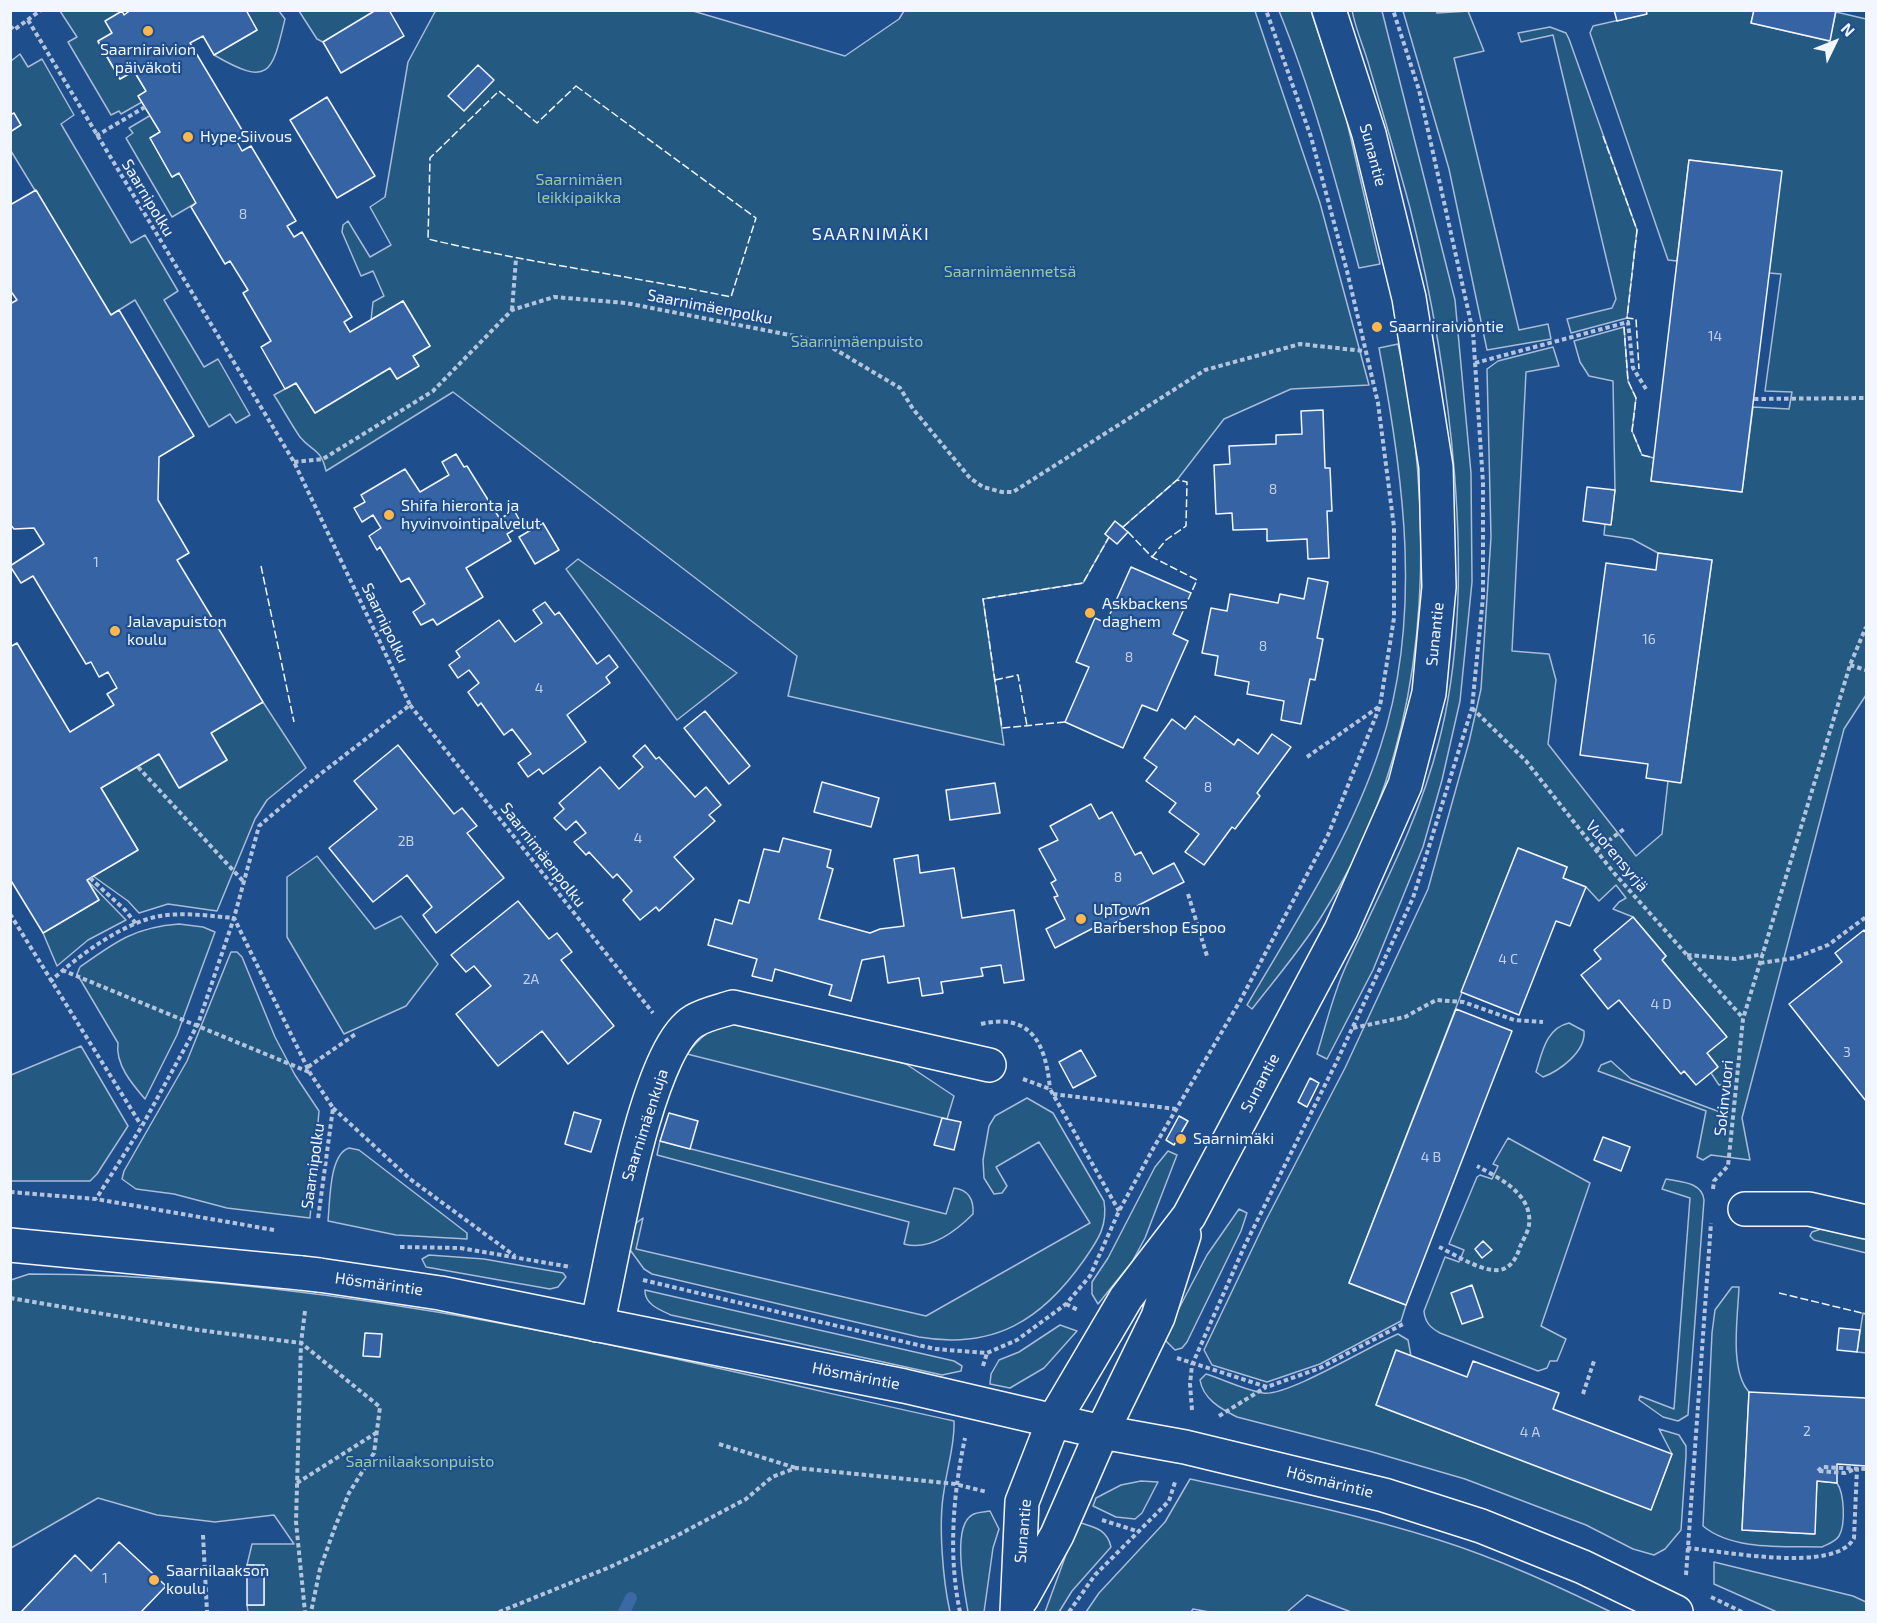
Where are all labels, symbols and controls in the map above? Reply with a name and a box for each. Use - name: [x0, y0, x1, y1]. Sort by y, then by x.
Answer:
- north arrow: [1805, 12, 1865, 72]
- text: N: [1838, 19, 1859, 40]
- marker: Saarniraivion päiväkoti: [141, 24, 155, 38]
- place label: Saarniraivion päiväkoti: [100, 40, 196, 78]
- street label: Sunantie: [1355, 122, 1391, 188]
- place label: Hype Siivous: [200, 127, 292, 147]
- marker: Hype Siivous: [181, 130, 195, 144]
- street label: Saarnipolku: [117, 156, 179, 240]
- park label: Saarnimäen leikkipaikka: [536, 170, 622, 208]
- house number: 8: [239, 206, 247, 222]
- district label: SAARNIMÄKI: [812, 223, 930, 245]
- park label: Saarnimäenmetsä: [944, 262, 1076, 282]
- street label: Saarnimäenpolku: [646, 285, 774, 329]
- place label: Saarniraiviontie: [1389, 317, 1504, 337]
- marker: Saarniraiviontie: [1370, 320, 1384, 334]
- house number: 14: [1708, 328, 1722, 344]
- park label: Saarnimäenpuisto: [791, 332, 923, 352]
- house number: 8: [1269, 481, 1277, 497]
- place label: Shifa hieronta ja hyvinvointipalvelut: [401, 496, 541, 534]
- marker: Shifa hieronta ja hyvinvointipalvelut: [382, 508, 396, 522]
- house number: 1: [93, 554, 99, 570]
- street label: Saarnipolku: [357, 580, 413, 666]
- place label: Askbackens daghem: [1102, 594, 1188, 632]
- street label: Sunantie: [1422, 601, 1448, 667]
- marker: Askbackens daghem: [1083, 606, 1097, 620]
- place label: Jalavapuiston koulu: [127, 612, 227, 650]
- marker: Jalavapuiston koulu: [108, 624, 122, 638]
- house number: 16: [1642, 631, 1656, 647]
- house number: 8: [1259, 638, 1267, 654]
- house number: 8: [1125, 649, 1133, 665]
- house number: 4: [535, 680, 543, 696]
- house number: 8: [1204, 779, 1212, 795]
- street label: Saarnimäenpolku: [496, 799, 590, 911]
- street label: Vuorensyrjä: [1582, 816, 1652, 896]
- house number: 4: [634, 830, 642, 846]
- house number: 2B: [398, 833, 414, 849]
- house number: 8: [1114, 869, 1122, 885]
- place label: UpTown Barbershop Espoo: [1093, 900, 1226, 938]
- marker: UpTown Barbershop Espoo: [1074, 912, 1088, 926]
- house number: 4 C: [1498, 951, 1518, 967]
- house number: 2A: [523, 971, 539, 987]
- house number: 4 D: [1650, 996, 1672, 1012]
- house number: 3: [1843, 1044, 1851, 1060]
- street label: Sunantie: [1236, 1050, 1284, 1116]
- street label: Sokinvuori: [1710, 1059, 1738, 1137]
- street label: Saarnimäenkuja: [618, 1066, 672, 1184]
- street label: Saarnipolku: [297, 1122, 329, 1210]
- place label: Saarnimäki: [1193, 1129, 1274, 1149]
- marker: Saarnimäki: [1174, 1132, 1188, 1146]
- house number: 4 B: [1421, 1149, 1441, 1165]
- street label: Hösmärintie: [334, 1268, 424, 1300]
- street label: Hösmärintie: [810, 1358, 902, 1394]
- house number: 2: [1803, 1423, 1811, 1439]
- house number: 4 A: [1520, 1424, 1540, 1440]
- park label: Saarnilaaksonpuisto: [346, 1452, 494, 1472]
- street label: Hösmärintie: [1284, 1462, 1376, 1502]
- street label: Sunantie: [1011, 1498, 1035, 1564]
- place label: Saarnilaakson koulu: [166, 1561, 269, 1599]
- house number: 1: [102, 1570, 108, 1586]
- marker: Saarnilaakson koulu: [147, 1573, 161, 1587]

